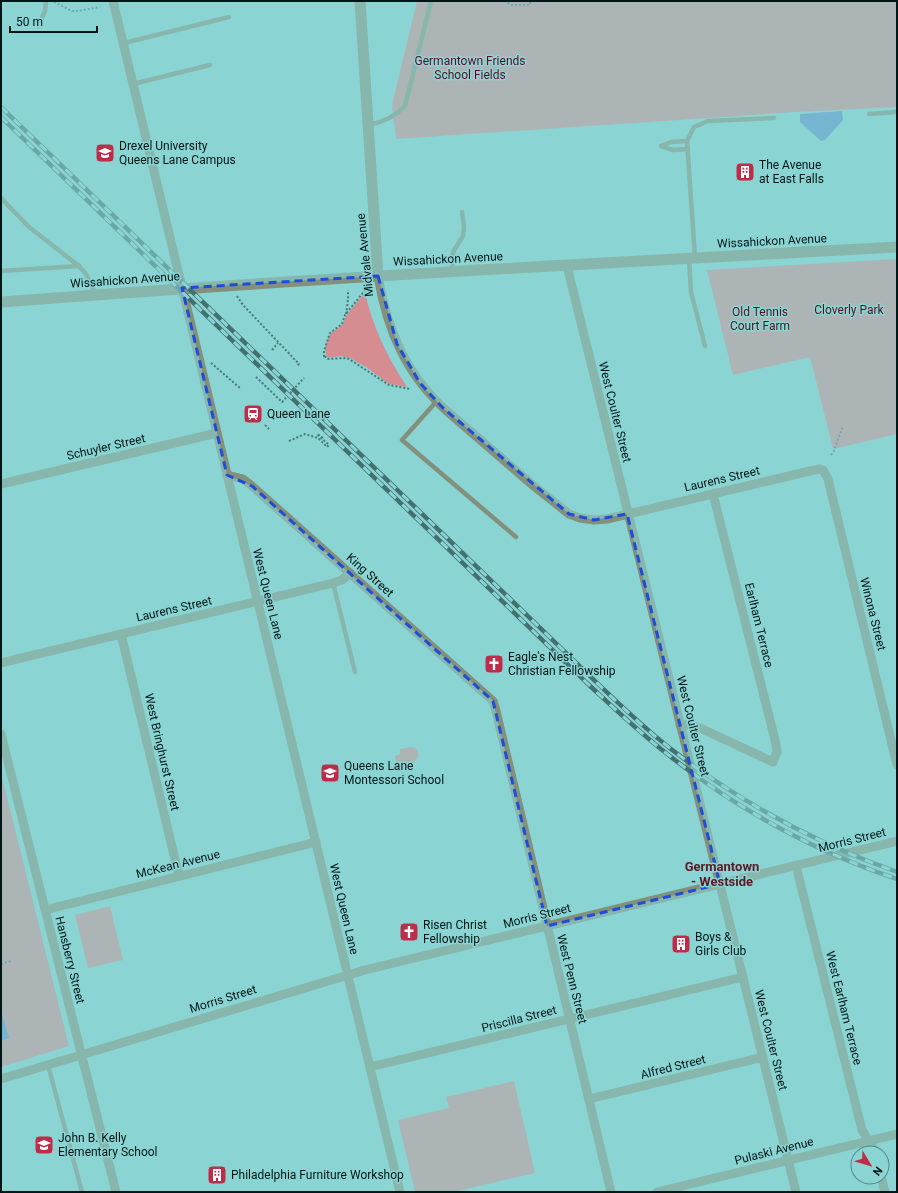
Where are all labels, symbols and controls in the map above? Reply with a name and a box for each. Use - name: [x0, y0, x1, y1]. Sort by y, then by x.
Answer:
- scale bar: [10, 8, 97, 34]
- text: 50 m: [16, 15, 43, 29]
- park label: Germantown Friends School Fields: [415, 54, 525, 82]
- place label: Drexel University Queens Lane Campus: [119, 139, 236, 167]
- school or university icon: Drexel University Queens Lane Campus: [94, 142, 116, 164]
- place label: The Avenue at East Falls: [759, 158, 824, 186]
- building icon: The Avenue at East Falls: [734, 161, 756, 183]
- street label: Midvale Avenue: [354, 213, 376, 297]
- street label: Wissahickon Avenue: [717, 231, 827, 251]
- street label: Wissahickon Avenue: [393, 249, 503, 269]
- street label: Wissahickon Avenue: [70, 269, 180, 291]
- park label: Cloverly Park: [814, 303, 885, 317]
- park label: Old Tennis Court Farm: [730, 305, 790, 333]
- street label: West Coulter Street: [596, 360, 634, 464]
- station icon: Queen Lane: [242, 403, 264, 425]
- place label: Queen Lane: [267, 407, 330, 421]
- street label: Schuyler Street: [65, 431, 147, 463]
- street label: Laurens Street: [683, 463, 761, 495]
- street label: West Queen Lane: [250, 547, 286, 641]
- street label: King Street: [344, 550, 396, 600]
- street label: Winona Street: [857, 576, 889, 652]
- street label: Earlham Terrace: [742, 581, 776, 669]
- street label: Laurens Street: [135, 593, 213, 625]
- place label: Eagle's Nest Christian Fellowship: [508, 650, 616, 678]
- church icon: Eagle's Nest Christian Fellowship: [483, 653, 505, 675]
- street label: West Coulter Street: [674, 674, 712, 778]
- street label: West Bringhurst Street: [142, 692, 182, 812]
- place label: Queens Lane Montessori School: [344, 759, 444, 787]
- school or university icon: Queens Lane Montessori School: [319, 762, 341, 784]
- street label: Morris Street: [817, 825, 887, 855]
- street label: McKean Avenue: [135, 847, 221, 881]
- district label: Germantown - Westside: [685, 859, 759, 889]
- street label: West Queen Lane: [327, 862, 361, 956]
- street label: Morris Street: [502, 901, 572, 931]
- street label: Hansberry Street: [52, 915, 88, 1005]
- place label: Risen Christ Fellowship: [423, 918, 487, 946]
- church icon: Risen Christ Fellowship: [398, 921, 420, 943]
- place label: Boys & Girls Club: [695, 930, 747, 958]
- street label: West Penn Street: [554, 933, 590, 1025]
- building icon: Boys & Girls Club: [670, 933, 692, 955]
- street label: West Earlham Terrace: [823, 950, 865, 1066]
- street label: Morris Street: [188, 982, 258, 1016]
- street label: West Coulter Street: [752, 988, 790, 1092]
- street label: Priscilla Street: [480, 1003, 558, 1035]
- street label: Alfred Street: [639, 1052, 707, 1082]
- place label: John B. Kelly Elementary School: [58, 1131, 158, 1159]
- school or university icon: John B. Kelly Elementary School: [33, 1134, 55, 1156]
- street label: Pulaski Avenue: [733, 1134, 815, 1168]
- north arrow: [850, 1145, 890, 1185]
- building icon: Philadelphia Furniture Workshop: [206, 1164, 228, 1186]
- text: N: [870, 1164, 885, 1178]
- place label: Philadelphia Furniture Workshop: [231, 1168, 404, 1182]

